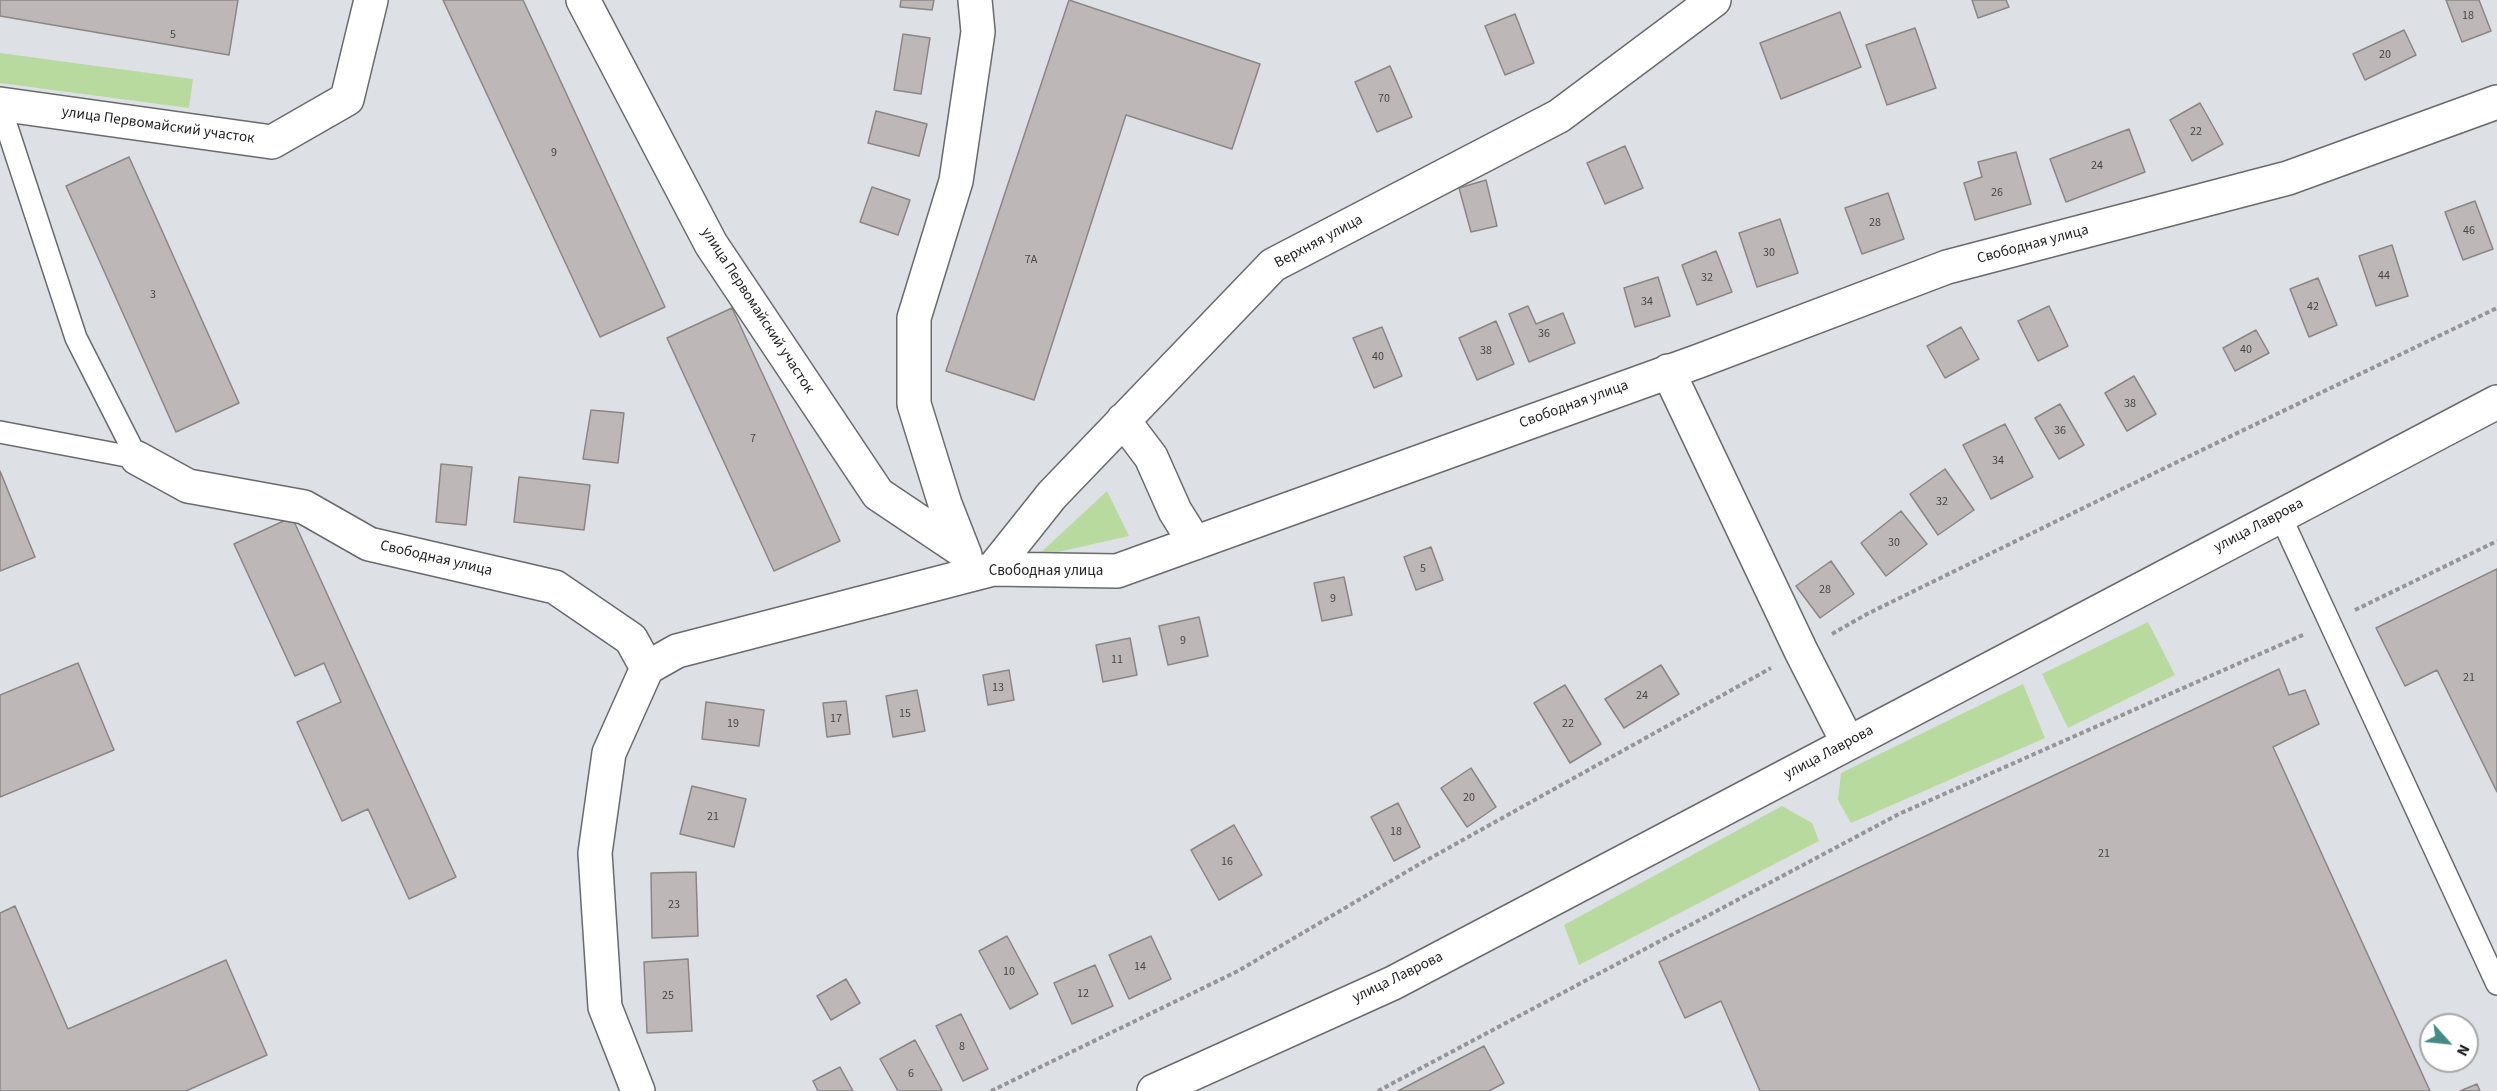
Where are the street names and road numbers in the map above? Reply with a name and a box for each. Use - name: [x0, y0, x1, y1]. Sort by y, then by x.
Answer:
- street label: улица Первомайский участок: [60, 104, 256, 148]
- street label: Верхняя улица: [1272, 211, 1366, 273]
- street label: Свободная улица: [1975, 221, 2091, 269]
- street label: улица Первомайский участок: [697, 225, 817, 397]
- street label: Свободная улица: [1517, 377, 1631, 433]
- street label: улица Лаврова: [2211, 495, 2307, 557]
- street label: Свободная улица: [378, 537, 494, 581]
- street label: Свободная улица: [989, 563, 1103, 581]
- street label: улица Лаврова: [1781, 722, 1877, 784]
- street label: улица Лаврова: [1350, 948, 1446, 1008]

